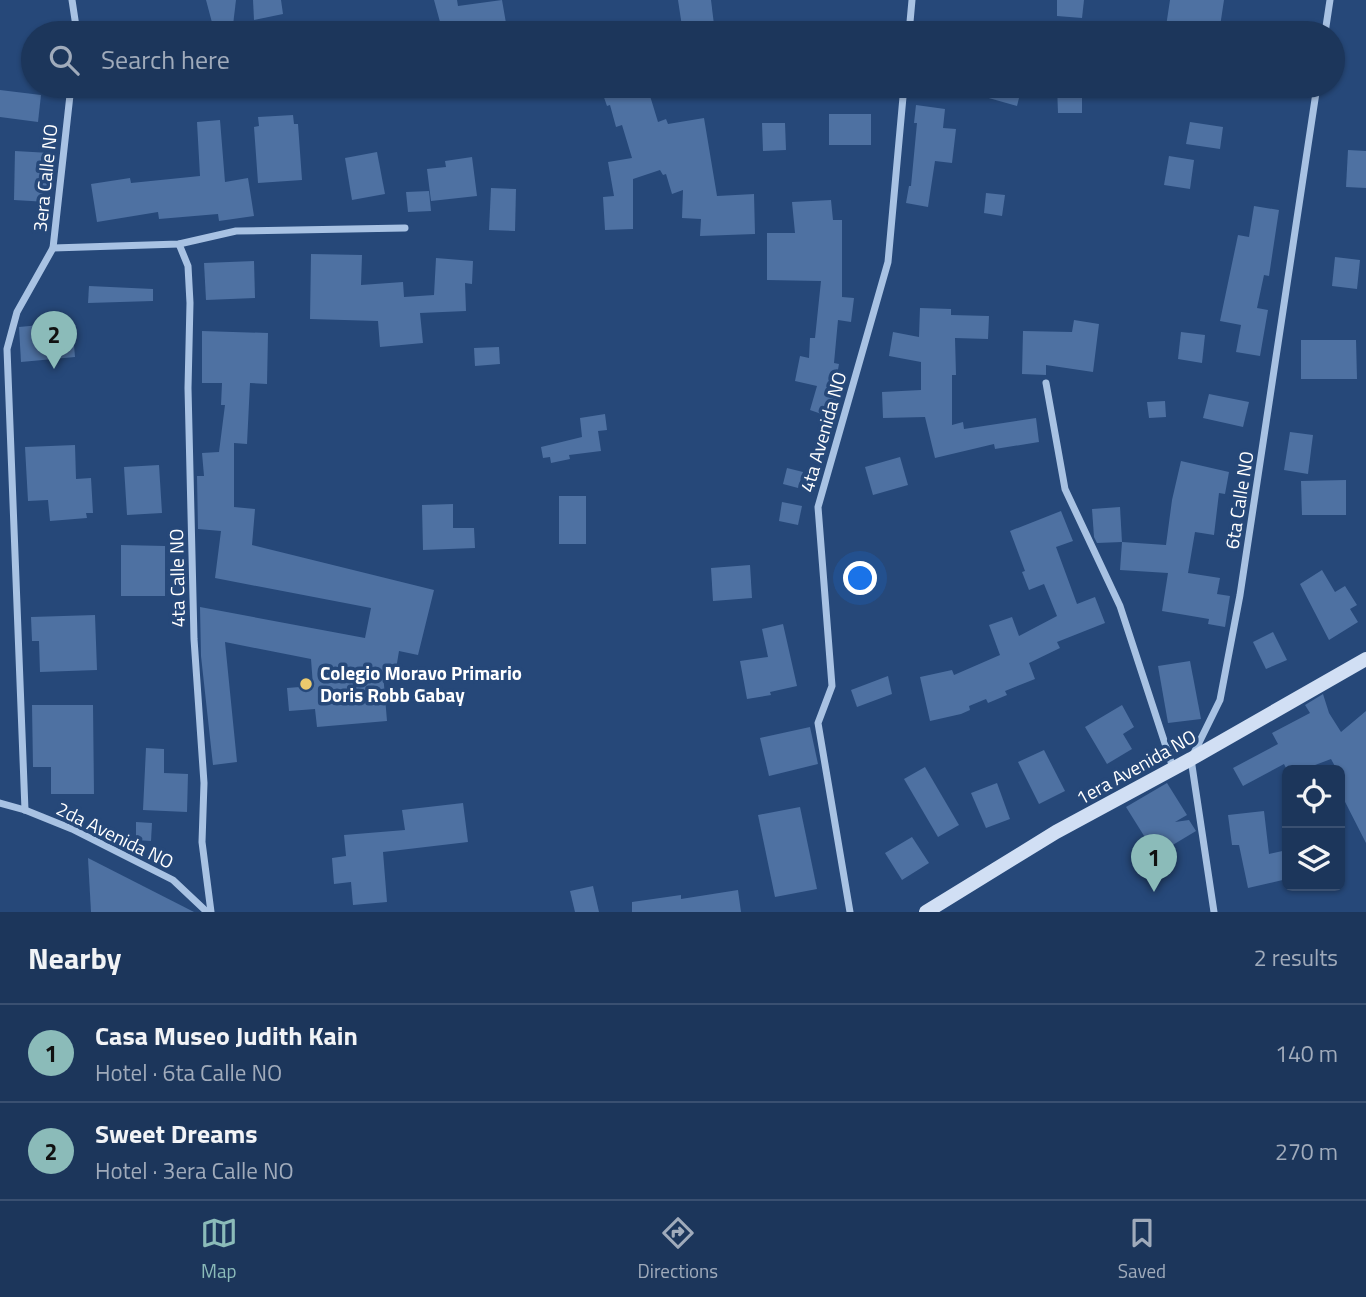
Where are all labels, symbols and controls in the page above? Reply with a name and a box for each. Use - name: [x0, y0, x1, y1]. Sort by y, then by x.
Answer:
- search box: [21, 21, 1345, 98]
- text: Search here: [101, 40, 230, 79]
- icon: search: [45, 41, 83, 79]
- street label: 3era Calle NO: [24, 123, 65, 233]
- pin: 2: [31, 311, 77, 369]
- street label: 4ta Avenida NO: [791, 368, 854, 495]
- street label: 6ta Calle NO: [1216, 449, 1261, 551]
- street label: 4ta Calle NO: [161, 528, 192, 628]
- your location: [843, 561, 877, 595]
- place label: Colegio Moravo Primario Doris Robb Gabay: [320, 658, 522, 709]
- marker: Colegio Moravo Primario Doris Robb Gabay: [298, 676, 314, 692]
- street label: 1era Avenida NO: [1070, 722, 1201, 812]
- map controls: [1282, 765, 1345, 891]
- button: locate: [1282, 765, 1345, 828]
- street label: 2da Avenida NO: [52, 794, 179, 876]
- button: layers: [1282, 828, 1345, 891]
- pin: 1: [1131, 834, 1177, 892]
- text: Nearby: [28, 935, 121, 981]
- text: 2 results: [1254, 940, 1338, 975]
- text: Casa Museo Judith Kain: [95, 1016, 358, 1055]
- text: 1: [45, 1036, 57, 1071]
- text: 140 m: [1275, 1036, 1338, 1071]
- text: Hotel · 6ta Calle NO: [95, 1055, 282, 1090]
- text: Sweet Dreams: [95, 1114, 258, 1153]
- text: 2: [45, 1134, 57, 1169]
- text: 270 m: [1275, 1134, 1338, 1169]
- text: Hotel · 3era Calle NO: [95, 1153, 294, 1188]
- tab: Map: [200, 1214, 238, 1285]
- tab: Directions: [638, 1214, 718, 1285]
- tab: Saved: [1118, 1214, 1166, 1285]

